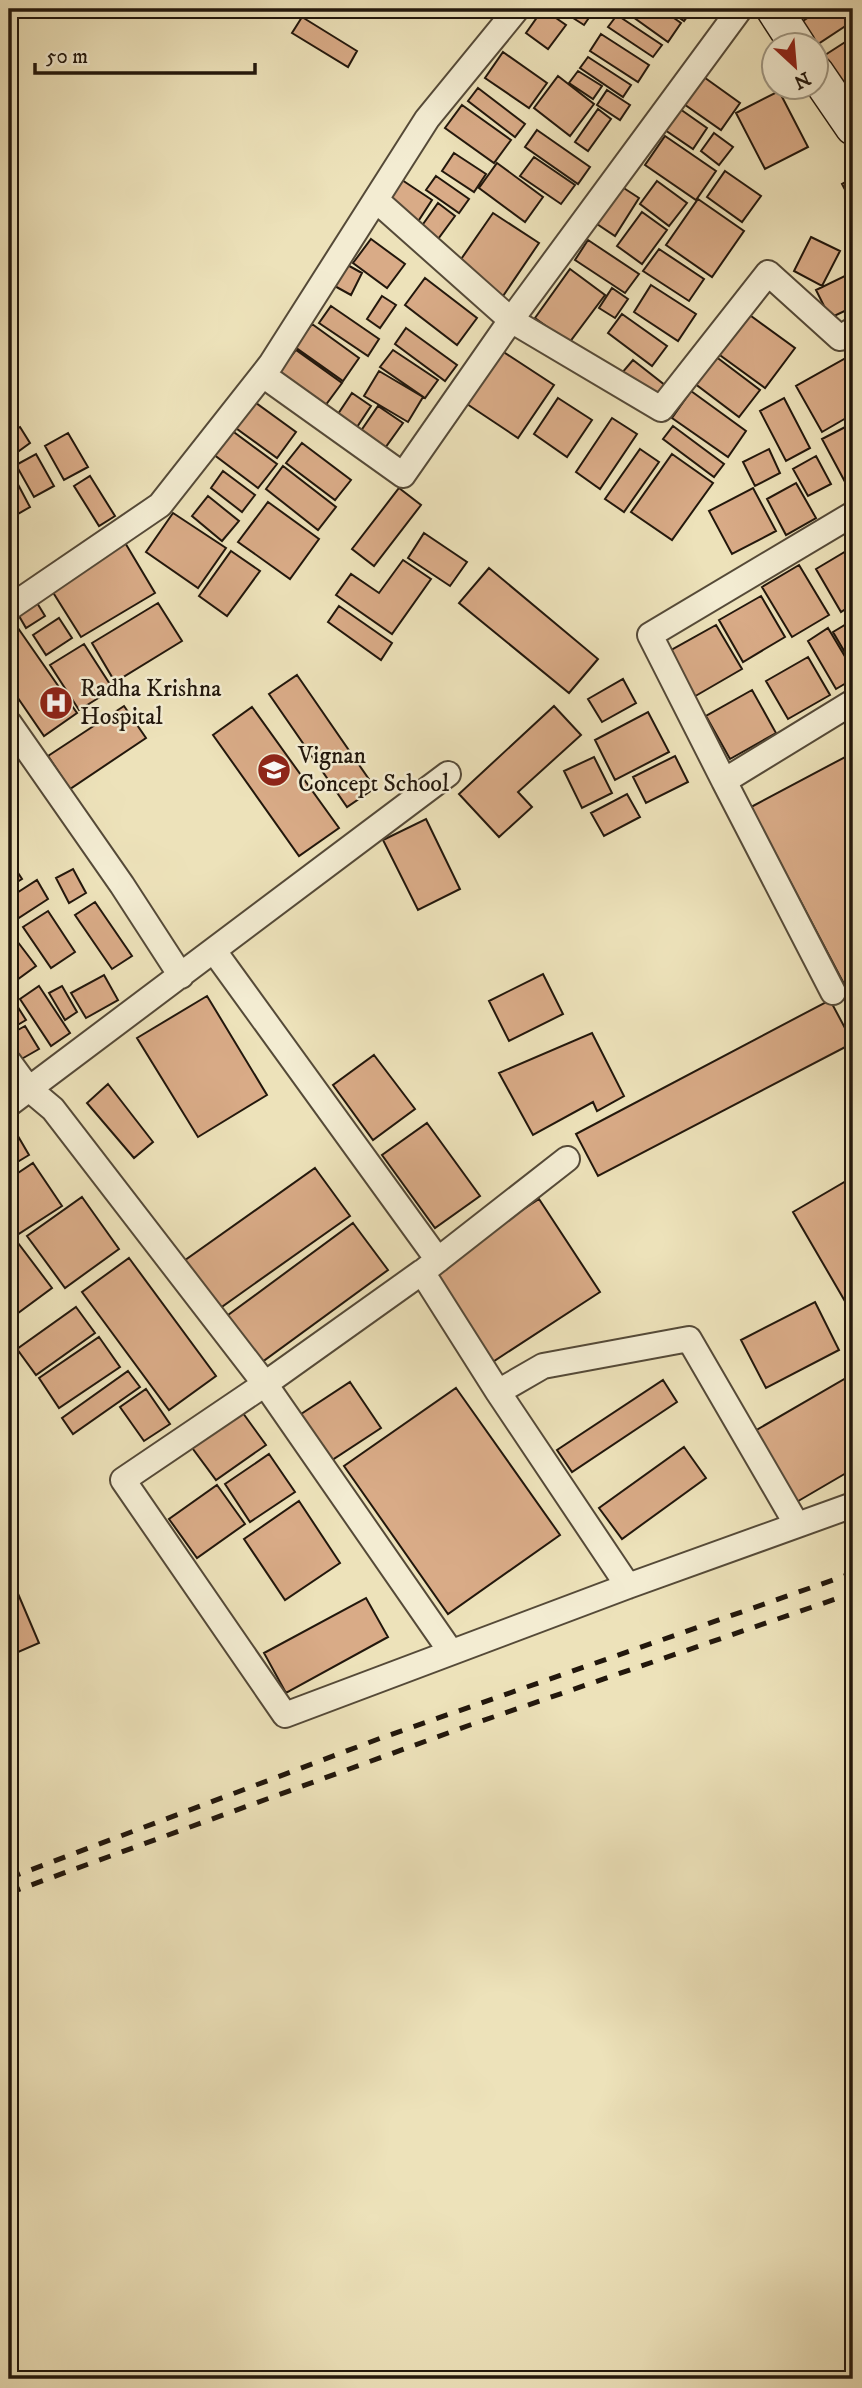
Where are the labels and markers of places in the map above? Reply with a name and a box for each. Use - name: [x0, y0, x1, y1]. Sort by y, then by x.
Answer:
- place label: Radha Krishna Hospital: [80, 674, 222, 732]
- hospital icon: Radha Krishna Hospital: [37, 684, 75, 722]
- place label: Vignan Concept School: [297, 741, 450, 799]
- school or university icon: Vignan Concept School: [255, 751, 293, 789]

